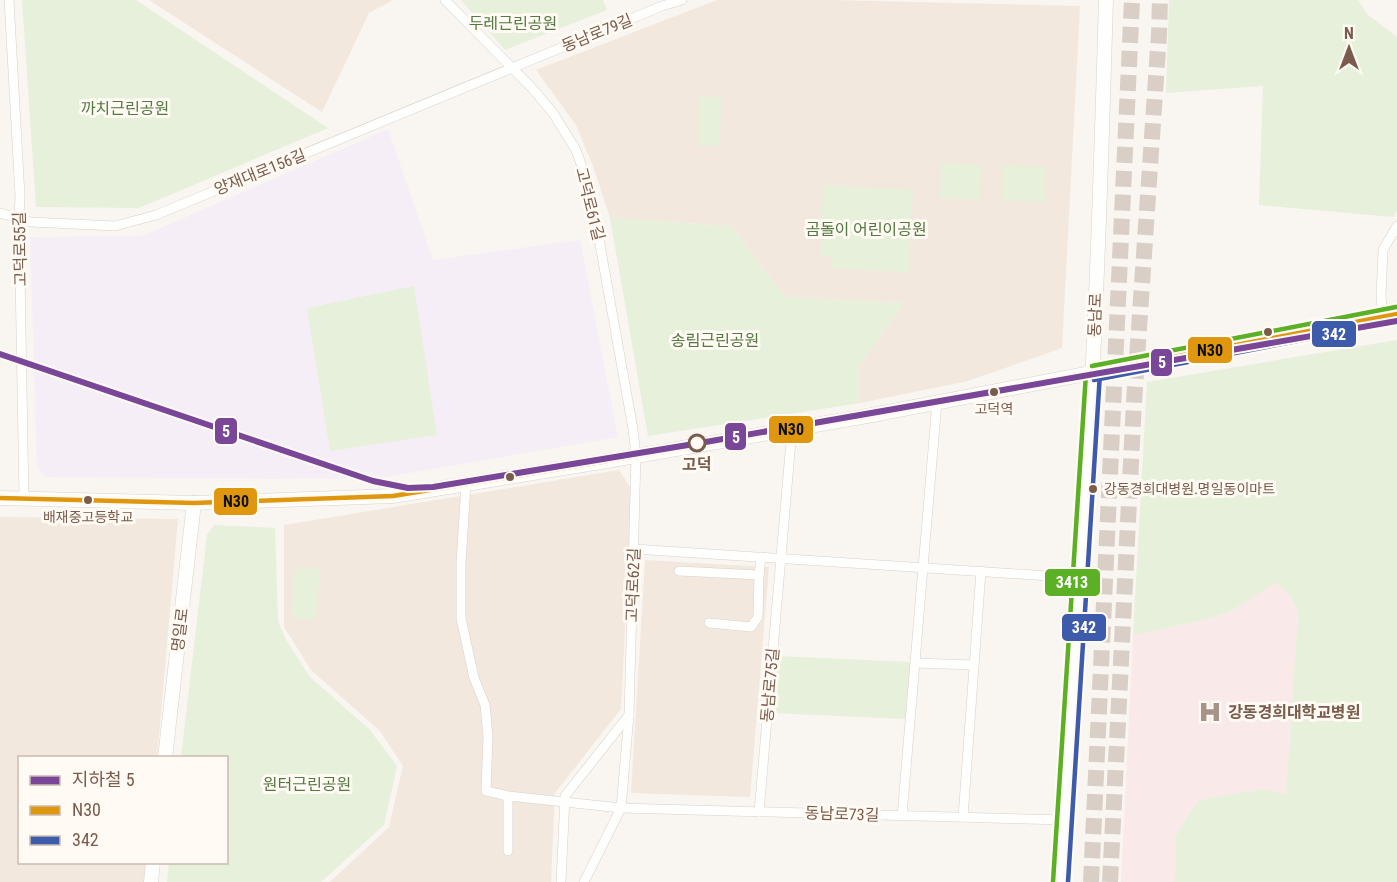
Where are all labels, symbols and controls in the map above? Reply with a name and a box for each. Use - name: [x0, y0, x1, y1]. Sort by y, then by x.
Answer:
- street label: 동남로79길: [559, 10, 635, 56]
- park label: 두레근린공원: [469, 14, 557, 33]
- north arrow: [1319, 18, 1379, 78]
- text: N: [1344, 24, 1354, 43]
- park label: 까치근린공원: [81, 99, 169, 118]
- street label: 양재대로156길: [211, 145, 309, 199]
- street label: 고덕로61길: [572, 165, 608, 243]
- street label: 고덕로55길: [10, 211, 30, 287]
- park label: 곰돌이 어린이공원: [805, 220, 927, 239]
- street label: 동남로: [1085, 292, 1105, 337]
- line badge: 342: [1311, 320, 1357, 348]
- text: 342: [1322, 325, 1346, 344]
- unlabelled marker: [1262, 326, 1274, 338]
- park label: 송림근린공원: [671, 331, 759, 350]
- line badge: N30: [1187, 336, 1233, 364]
- text: N30: [1197, 341, 1223, 360]
- line badge: 5: [1150, 348, 1173, 377]
- text: 5: [1158, 353, 1166, 372]
- marker: 고덕역: [988, 386, 1000, 398]
- place label: 고덕역: [975, 401, 1013, 417]
- line badge: N30: [768, 415, 814, 444]
- line badge: 5: [214, 417, 238, 445]
- text: N30: [778, 420, 804, 439]
- text: 5: [222, 422, 230, 441]
- line badge: 5: [724, 422, 747, 451]
- text: 5: [732, 428, 740, 447]
- marker: 고덕: [688, 434, 706, 452]
- place label: 고덕: [682, 455, 712, 474]
- unlabelled marker: [504, 471, 516, 483]
- place label: 강동경희대병원.명일동이마트: [1104, 481, 1275, 497]
- marker: 강동경희대병원.명일동이마트: [1087, 483, 1099, 495]
- line badge: N30: [213, 487, 258, 516]
- text: N30: [223, 492, 249, 511]
- marker: 배재중고등학교: [82, 494, 94, 506]
- place label: 배재중고등학교: [43, 509, 133, 525]
- street label: 고덕로62길: [622, 547, 644, 623]
- line badge: 3413: [1044, 568, 1101, 597]
- text: 3413: [1056, 573, 1088, 592]
- street label: 명일로: [168, 607, 192, 653]
- line badge: 342: [1061, 613, 1107, 642]
- text: 342: [1072, 618, 1096, 637]
- street label: 동남로75길: [757, 647, 783, 723]
- hospital icon: 강동경희대학교병원: [1197, 699, 1223, 725]
- place label: 강동경희대학교병원: [1228, 703, 1360, 722]
- legend: [18, 756, 228, 864]
- text: 지하철 5: [72, 769, 135, 790]
- park label: 원터근린공원: [263, 775, 351, 794]
- text: N30: [72, 799, 101, 820]
- street label: 동남로73길: [804, 803, 880, 825]
- text: 342: [72, 829, 99, 850]

